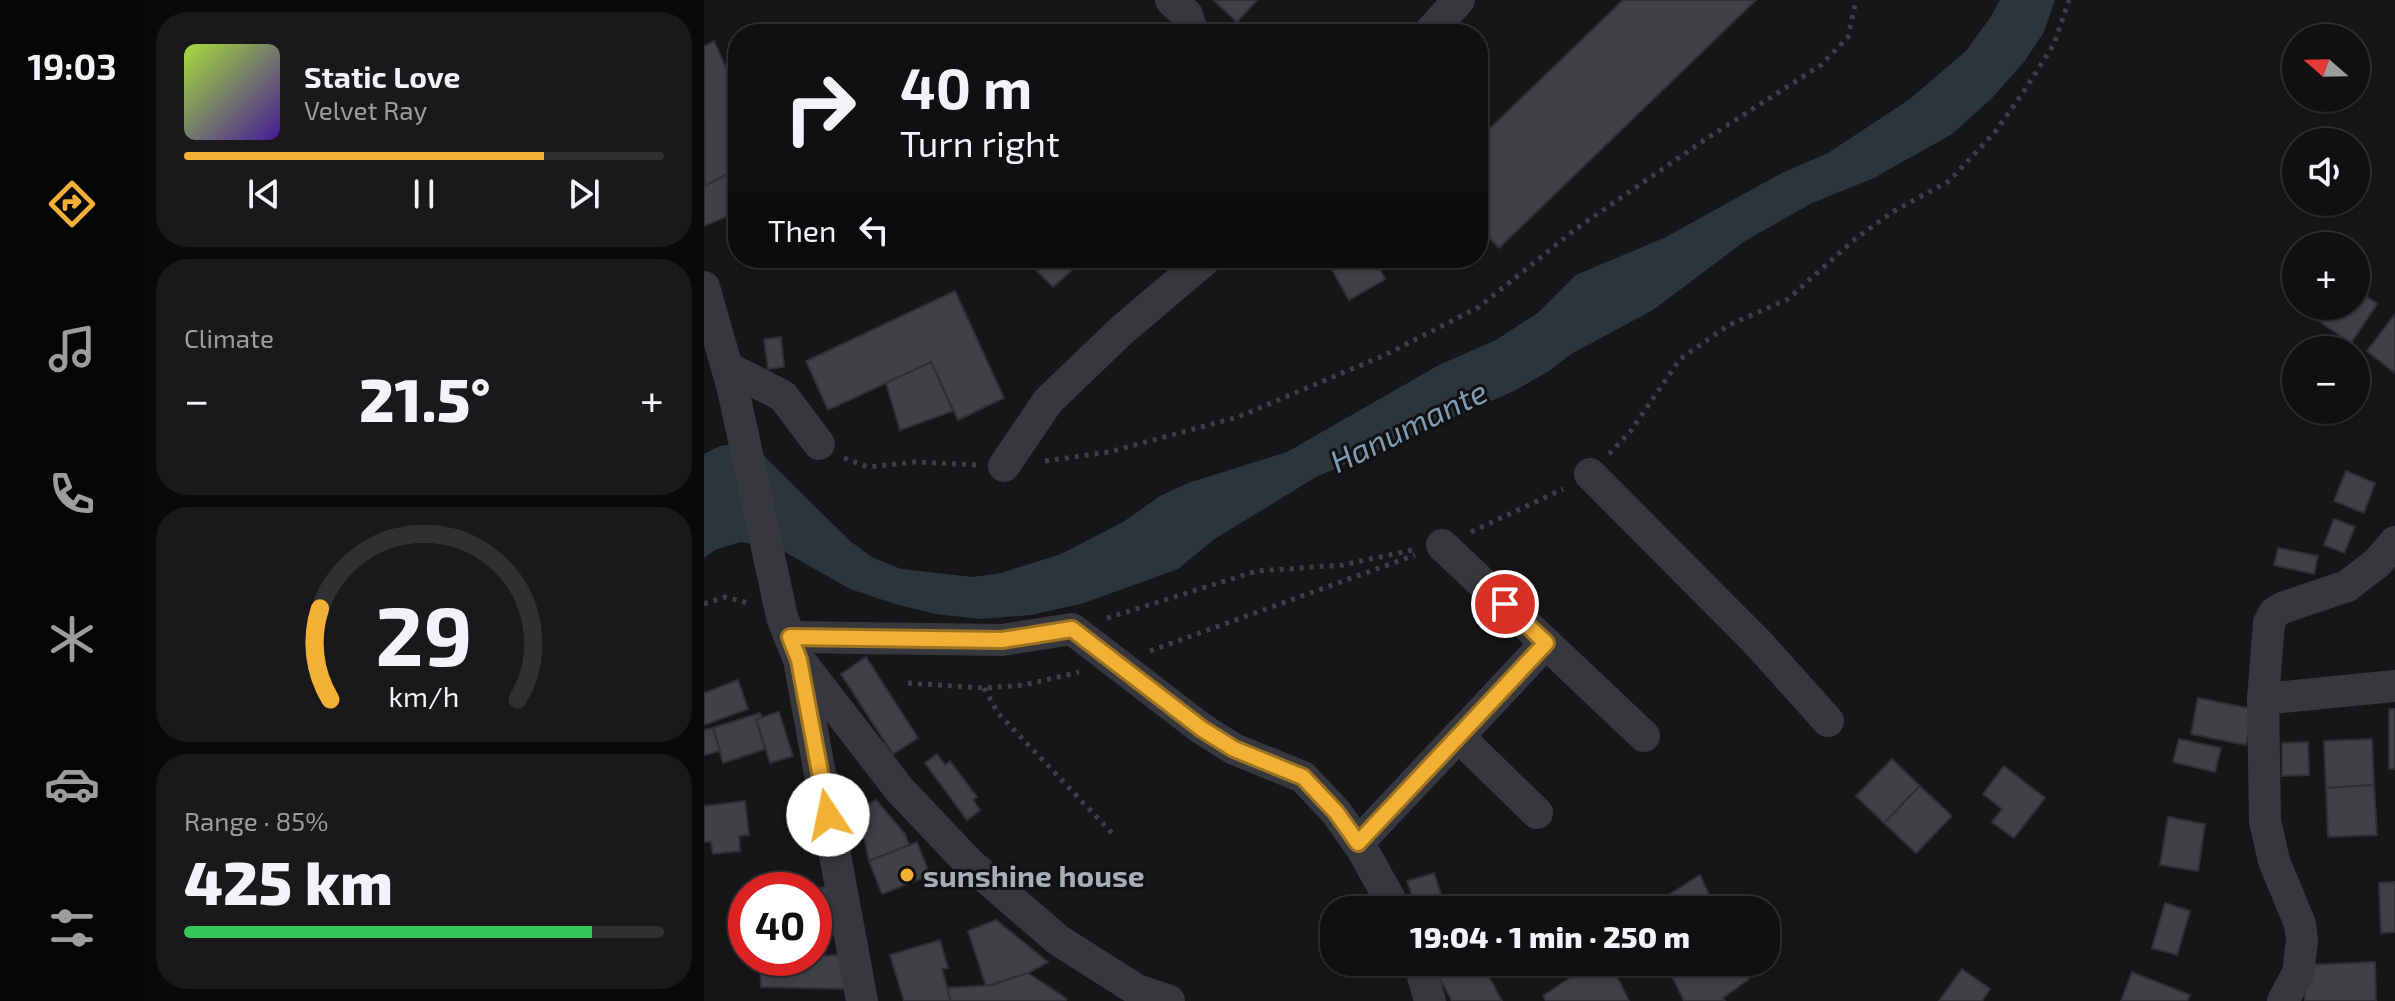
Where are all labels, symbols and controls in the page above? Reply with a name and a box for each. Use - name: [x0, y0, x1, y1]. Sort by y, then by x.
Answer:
- north arrow: [2282, 24, 2370, 112]
- map controls: [2282, 24, 2370, 424]
- text: 19:03: [27, 44, 117, 87]
- text: 40 m: [900, 53, 1032, 120]
- icon: right: [768, 56, 872, 160]
- text: Static Love: [304, 58, 460, 94]
- text: Velvet Ray: [304, 94, 427, 125]
- text: Turn right: [900, 121, 1060, 164]
- button: sound: [2282, 128, 2370, 216]
- icon: previous: [242, 172, 286, 216]
- icon: pause: [402, 172, 446, 216]
- icon: next: [562, 172, 606, 216]
- icon: directions: [44, 176, 100, 232]
- icon: left: [852, 208, 896, 252]
- text: Then: [768, 212, 836, 248]
- button: +: [2282, 232, 2370, 320]
- icon: music: [44, 321, 100, 377]
- text: Climate: [184, 322, 274, 353]
- button: −: [2282, 336, 2370, 424]
- text: 21.5°: [359, 362, 490, 434]
- water label: Hanumante: [1323, 371, 1493, 479]
- text: −: [184, 372, 210, 425]
- text: +: [640, 372, 664, 425]
- icon: phone: [44, 466, 100, 522]
- pin: [1471, 570, 1539, 638]
- icon: arrive: [1483, 582, 1527, 626]
- text: 29: [375, 583, 473, 683]
- icon: climate: [44, 611, 100, 667]
- text: km/h: [389, 678, 459, 713]
- icon: car: [44, 756, 100, 812]
- position arrow: [786, 773, 870, 857]
- text: Range · 85%: [184, 805, 329, 836]
- text: 425 km: [184, 845, 393, 917]
- place label: sunshine house: [923, 857, 1145, 893]
- marker: sunshine house: [898, 866, 916, 884]
- speed limit sign: 40: [728, 872, 832, 976]
- icon: filters: [44, 900, 100, 956]
- text: 19:04 · 1 min · 250 m: [1410, 918, 1690, 954]

